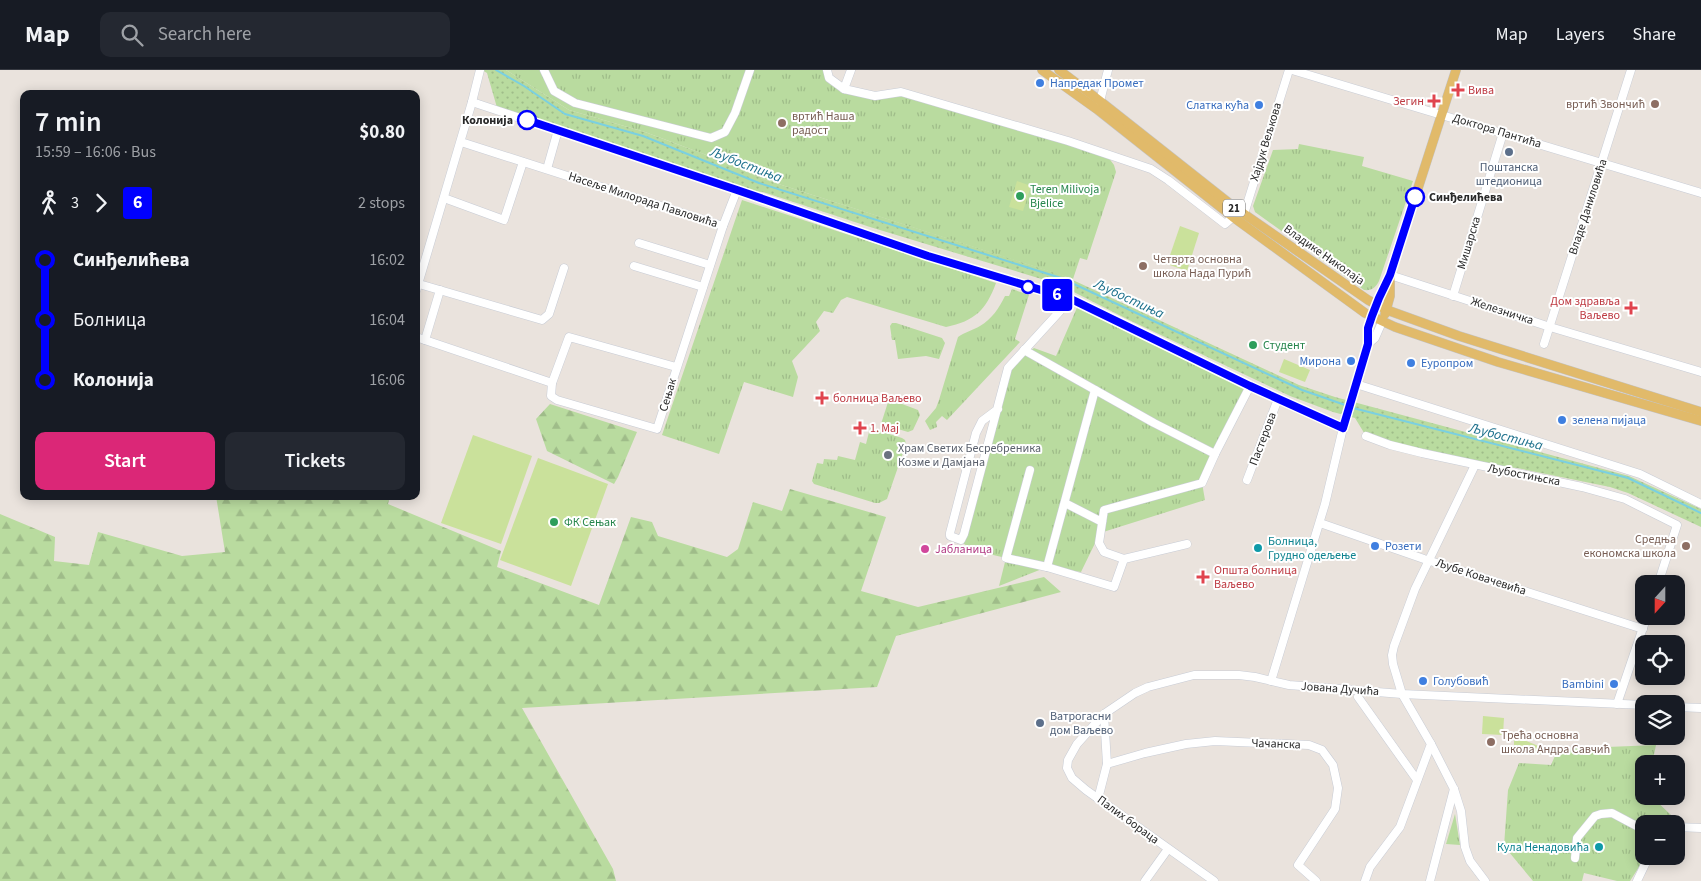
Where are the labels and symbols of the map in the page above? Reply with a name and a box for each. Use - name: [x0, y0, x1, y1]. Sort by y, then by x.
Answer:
- place label: Напредак Промет: [1050, 75, 1144, 92]
- marker: Напредак Промет: [1034, 77, 1046, 89]
- place label: Вива: [1468, 82, 1494, 99]
- marker: Вива: [1452, 84, 1464, 96]
- place label: Зегин: [1393, 93, 1424, 110]
- marker: Зегин: [1428, 95, 1440, 107]
- place label: вртић Звончић: [1566, 96, 1645, 113]
- place label: Слатка кућа: [1186, 97, 1249, 114]
- marker: вртић Звончић: [1649, 98, 1661, 110]
- marker: Слатка кућа: [1253, 99, 1265, 111]
- street label: Хајдук Вељкова: [1246, 101, 1286, 183]
- place label: вртић Наша радост: [792, 108, 855, 139]
- street label: Доктора Пантића: [1450, 109, 1544, 153]
- marker: Колонија: [517, 110, 537, 130]
- place label: Колонија: [462, 112, 513, 129]
- marker: вртић Наша радост: [776, 117, 788, 129]
- water label: Љубостиња: [706, 142, 785, 188]
- marker: Поштанска штедионица: [1503, 146, 1515, 158]
- street label: Владе Даниловића: [1564, 157, 1612, 257]
- place label: Поштанска штедионица: [1476, 159, 1542, 190]
- street label: Насеље Милорада Павловића: [566, 168, 720, 232]
- place label: Teren Milivoja Bjelice: [1030, 181, 1099, 212]
- marker: Синђелићева: [1405, 187, 1425, 207]
- place label: Синђелићева: [1429, 189, 1503, 206]
- marker: Teren Milivoja Bjelice: [1014, 190, 1026, 202]
- road number: 21: [1223, 200, 1245, 216]
- street label: Мишарска: [1453, 214, 1485, 272]
- street label: Владике Николаја: [1280, 221, 1368, 289]
- place label: Четврта основна школа Нада Пурић: [1153, 251, 1251, 282]
- marker: Четврта основна школа Нада Пурић: [1137, 260, 1149, 272]
- water label: Љубостиња: [1090, 274, 1168, 324]
- line badge: 6: [1041, 279, 1073, 311]
- unlabelled marker: [1021, 280, 1035, 294]
- street label: Железничка: [1468, 293, 1536, 329]
- place label: Дом здравља Ваљево: [1550, 293, 1620, 324]
- marker: Дом здравља Ваљево: [1624, 301, 1638, 315]
- place label: Студент: [1263, 337, 1306, 354]
- marker: Студент: [1247, 339, 1259, 351]
- place label: Мирона: [1300, 353, 1341, 370]
- marker: Мирона: [1345, 355, 1357, 367]
- place label: Еуропром: [1421, 355, 1473, 372]
- marker: Еуропром: [1405, 357, 1417, 369]
- street label: Сењак: [655, 376, 681, 414]
- place label: болница Ваљево: [833, 390, 922, 407]
- marker: болница Ваљево: [815, 391, 829, 405]
- street label: Пастерова: [1245, 410, 1281, 468]
- place label: зелена пијаца: [1572, 412, 1646, 429]
- marker: зелена пијаца: [1556, 414, 1568, 426]
- water label: Љубостиња: [1466, 418, 1545, 456]
- place label: 1. Мај: [870, 420, 899, 437]
- marker: 1. Мај: [854, 422, 866, 434]
- place label: Храм Светих Бесребреника Козме и Дамјана: [898, 440, 1041, 471]
- marker: Храм Светих Бесребреника Козме и Дамјана: [882, 449, 894, 461]
- street label: Љубостињска: [1486, 460, 1562, 490]
- place label: ФК Сењак: [564, 514, 616, 531]
- marker: ФК Сењак: [548, 516, 560, 528]
- place label: Средња економска школа: [1584, 531, 1676, 562]
- place label: Болница, Грудно одељење: [1268, 533, 1356, 564]
- place label: Розети: [1385, 538, 1421, 555]
- marker: Розети: [1369, 540, 1381, 552]
- marker: Средња економска школа: [1680, 540, 1692, 552]
- place label: Јабланица: [935, 541, 992, 558]
- marker: Болница, Грудно одељење: [1252, 542, 1264, 554]
- marker: Јабланица: [919, 543, 931, 555]
- street label: Љубе Ковачевића: [1434, 554, 1528, 600]
- place label: Општа болница Ваљево: [1214, 562, 1297, 593]
- marker: Општа болница Ваљево: [1196, 570, 1210, 584]
- north arrow: [1635, 575, 1685, 625]
- place label: Голубовић: [1433, 673, 1489, 690]
- marker: Голубовић: [1417, 675, 1429, 687]
- place label: Bambini: [1562, 676, 1604, 693]
- street label: Јована Дучића: [1300, 678, 1380, 700]
- marker: Bambini: [1608, 678, 1620, 690]
- place label: Ватрогасни дом Ваљево: [1050, 708, 1113, 739]
- marker: Ватрогасни дом Ваљево: [1034, 717, 1046, 729]
- place label: Трећа основна школа Андра Савчић: [1501, 727, 1610, 758]
- street label: Чачанска: [1251, 735, 1301, 753]
- marker: Трећа основна школа Андра Савчић: [1485, 736, 1497, 748]
- street label: Палих бораца: [1093, 792, 1163, 848]
- place label: Кула Ненадовића: [1497, 839, 1589, 856]
- marker: Кула Ненадовића: [1593, 841, 1605, 853]

